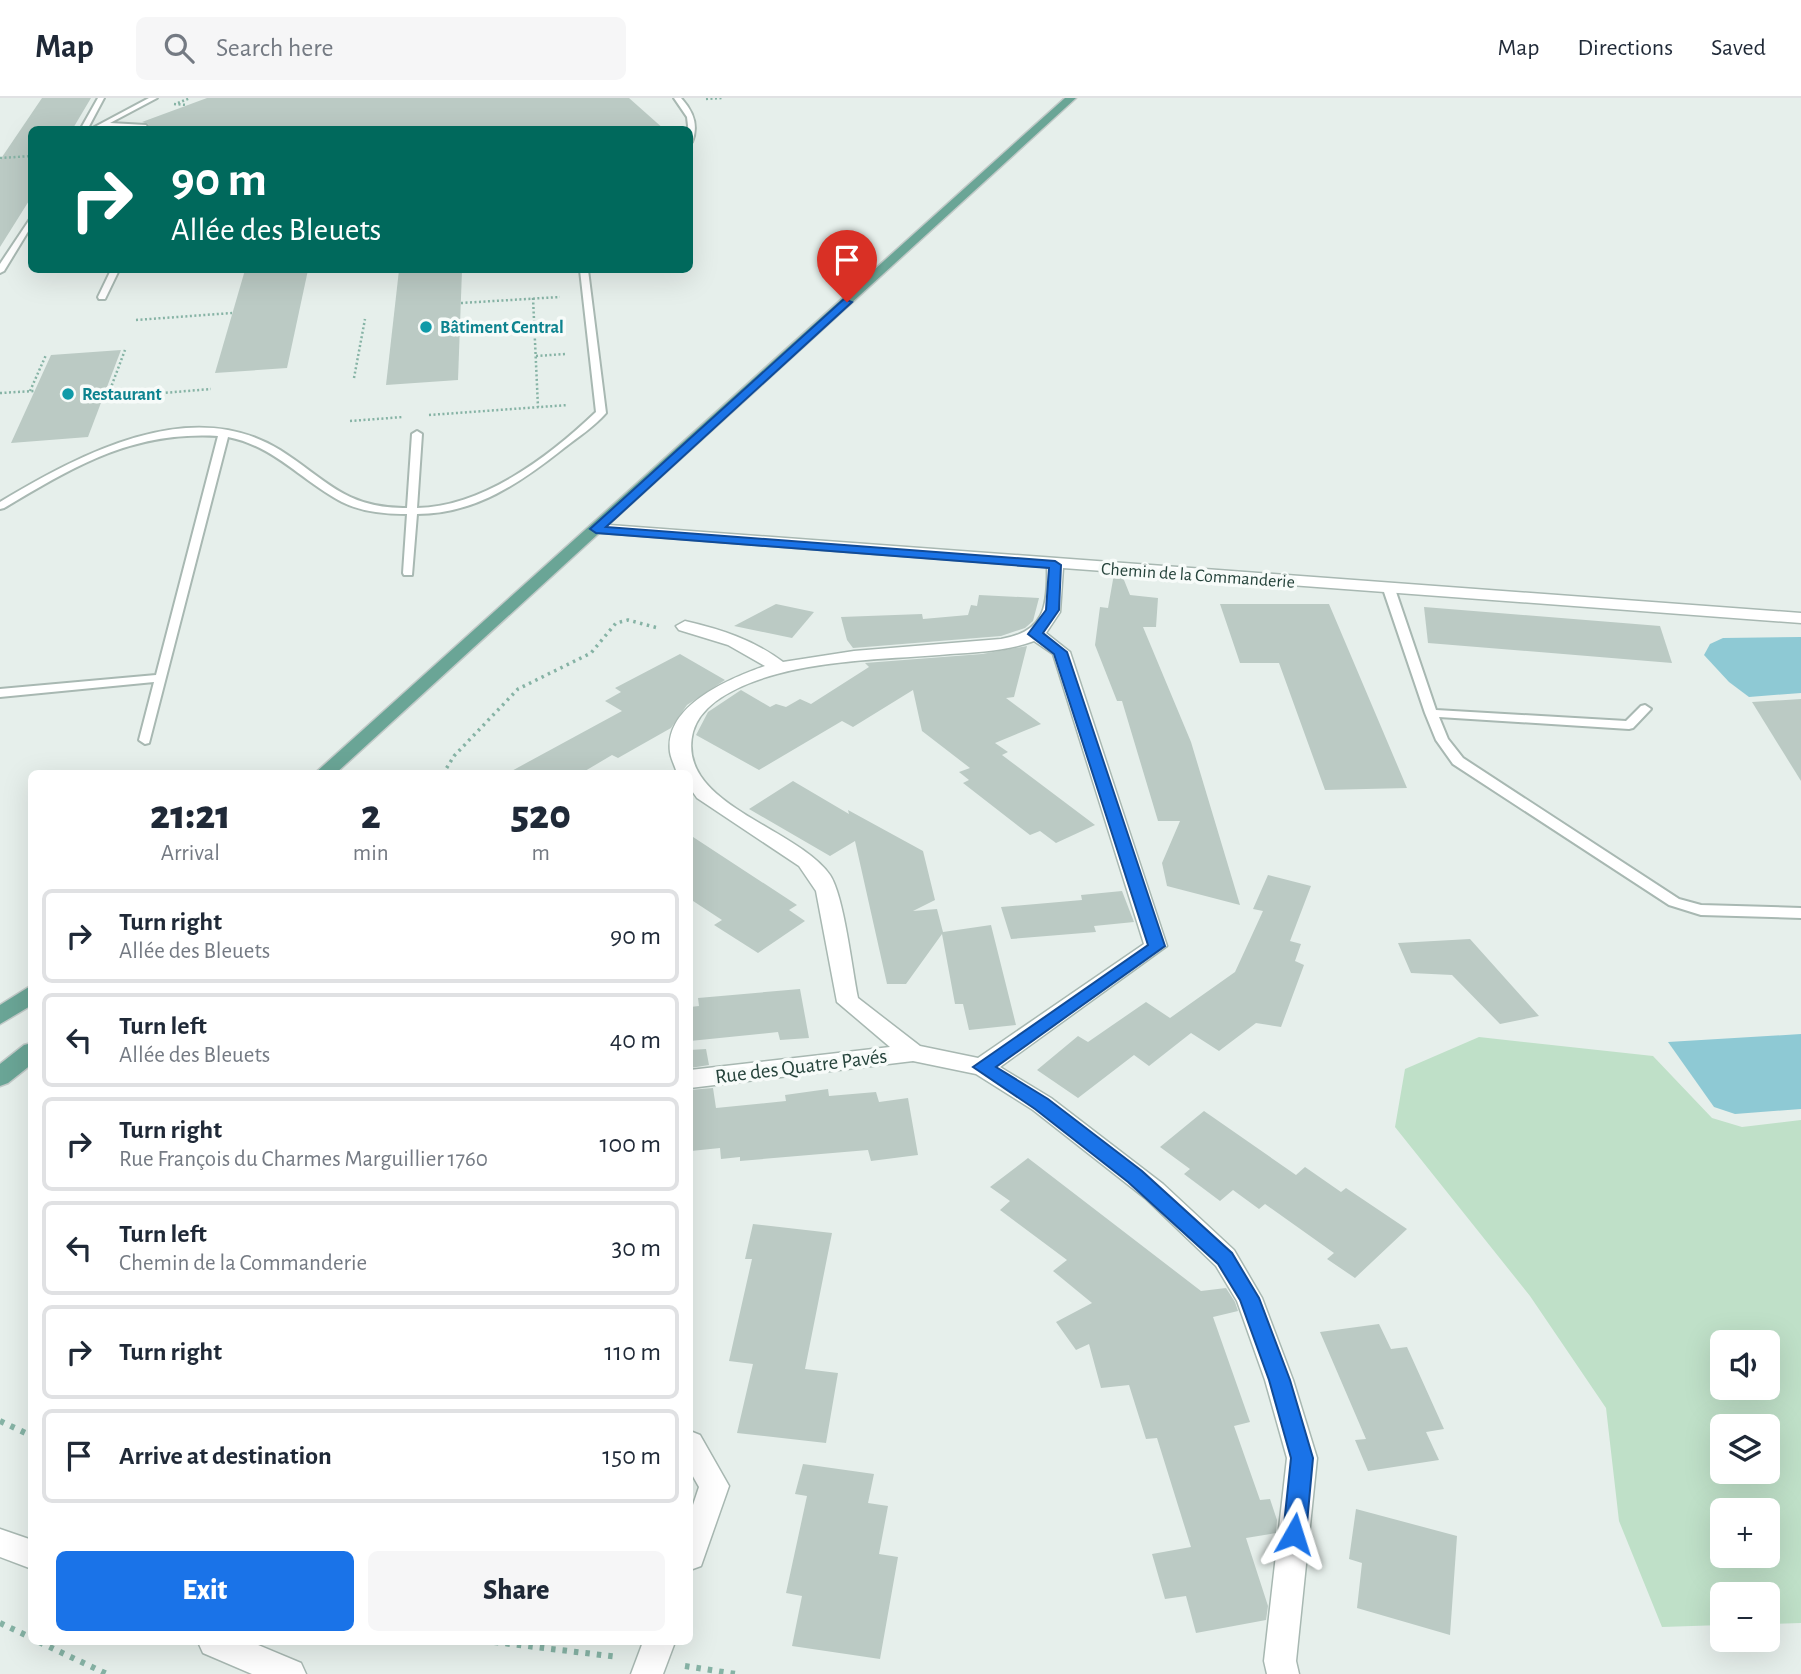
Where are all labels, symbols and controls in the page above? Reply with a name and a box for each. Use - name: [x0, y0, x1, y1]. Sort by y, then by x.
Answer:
- search box: [136, 17, 626, 80]
- icon: search: [160, 29, 198, 67]
- text: Map: [35, 31, 94, 64]
- text: Search here: [216, 35, 334, 61]
- text: Map: [1497, 36, 1539, 60]
- text: Directions: [1577, 36, 1673, 60]
- text: Saved: [1711, 36, 1766, 60]
- icon: right: [56, 154, 147, 245]
- text: 90 m: [171, 156, 267, 205]
- text: Allée des Bleuets: [171, 214, 381, 246]
- pin: [817, 230, 877, 302]
- icon: arrive: [828, 241, 866, 279]
- marker: Bâtiment Central: [418, 319, 434, 335]
- place label: Bâtiment Central: [440, 319, 564, 337]
- marker: Restaurant: [60, 386, 76, 402]
- place label: Restaurant: [82, 386, 162, 404]
- street label: Chemin de la Commanderie: [1100, 560, 1295, 592]
- text: 21:21: [150, 794, 231, 836]
- text: 2: [361, 794, 381, 836]
- text: 520: [511, 794, 571, 836]
- text: Arrival: [161, 842, 220, 865]
- text: min: [353, 842, 389, 865]
- text: m: [532, 842, 550, 865]
- text: Turn right: [119, 909, 222, 935]
- icon: right: [60, 917, 98, 955]
- text: 90 m: [610, 923, 661, 949]
- text: Allée des Bleuets: [119, 940, 270, 963]
- text: Turn left: [119, 1013, 207, 1039]
- icon: left: [60, 1021, 98, 1059]
- text: 40 m: [610, 1027, 661, 1053]
- text: Allée des Bleuets: [119, 1044, 270, 1067]
- street label: Rue des Quatre Pavés: [714, 1046, 888, 1087]
- text: Turn right: [119, 1117, 222, 1143]
- icon: right: [60, 1125, 98, 1163]
- text: 100 m: [600, 1131, 661, 1157]
- text: Rue François du Charmes Marguillier 1760: [119, 1148, 488, 1171]
- text: Turn left: [119, 1221, 207, 1247]
- icon: left: [60, 1229, 98, 1267]
- text: 30 m: [611, 1235, 661, 1261]
- text: Chemin de la Commanderie: [119, 1252, 367, 1275]
- map controls: [1710, 1330, 1780, 1652]
- button: sound: [1710, 1330, 1780, 1400]
- icon: right: [60, 1333, 98, 1371]
- text: Turn right: [119, 1339, 222, 1365]
- text: 110 m: [604, 1339, 661, 1365]
- button: layers: [1710, 1414, 1780, 1484]
- icon: arrive: [60, 1437, 98, 1475]
- text: Arrive at destination: [119, 1443, 332, 1469]
- text: 150 m: [602, 1443, 661, 1469]
- position arrow: [1257, 1497, 1331, 1571]
- button: +: [1710, 1498, 1780, 1568]
- button: Exit: [56, 1551, 354, 1631]
- button: Share: [368, 1551, 665, 1631]
- button: −: [1710, 1582, 1780, 1652]

